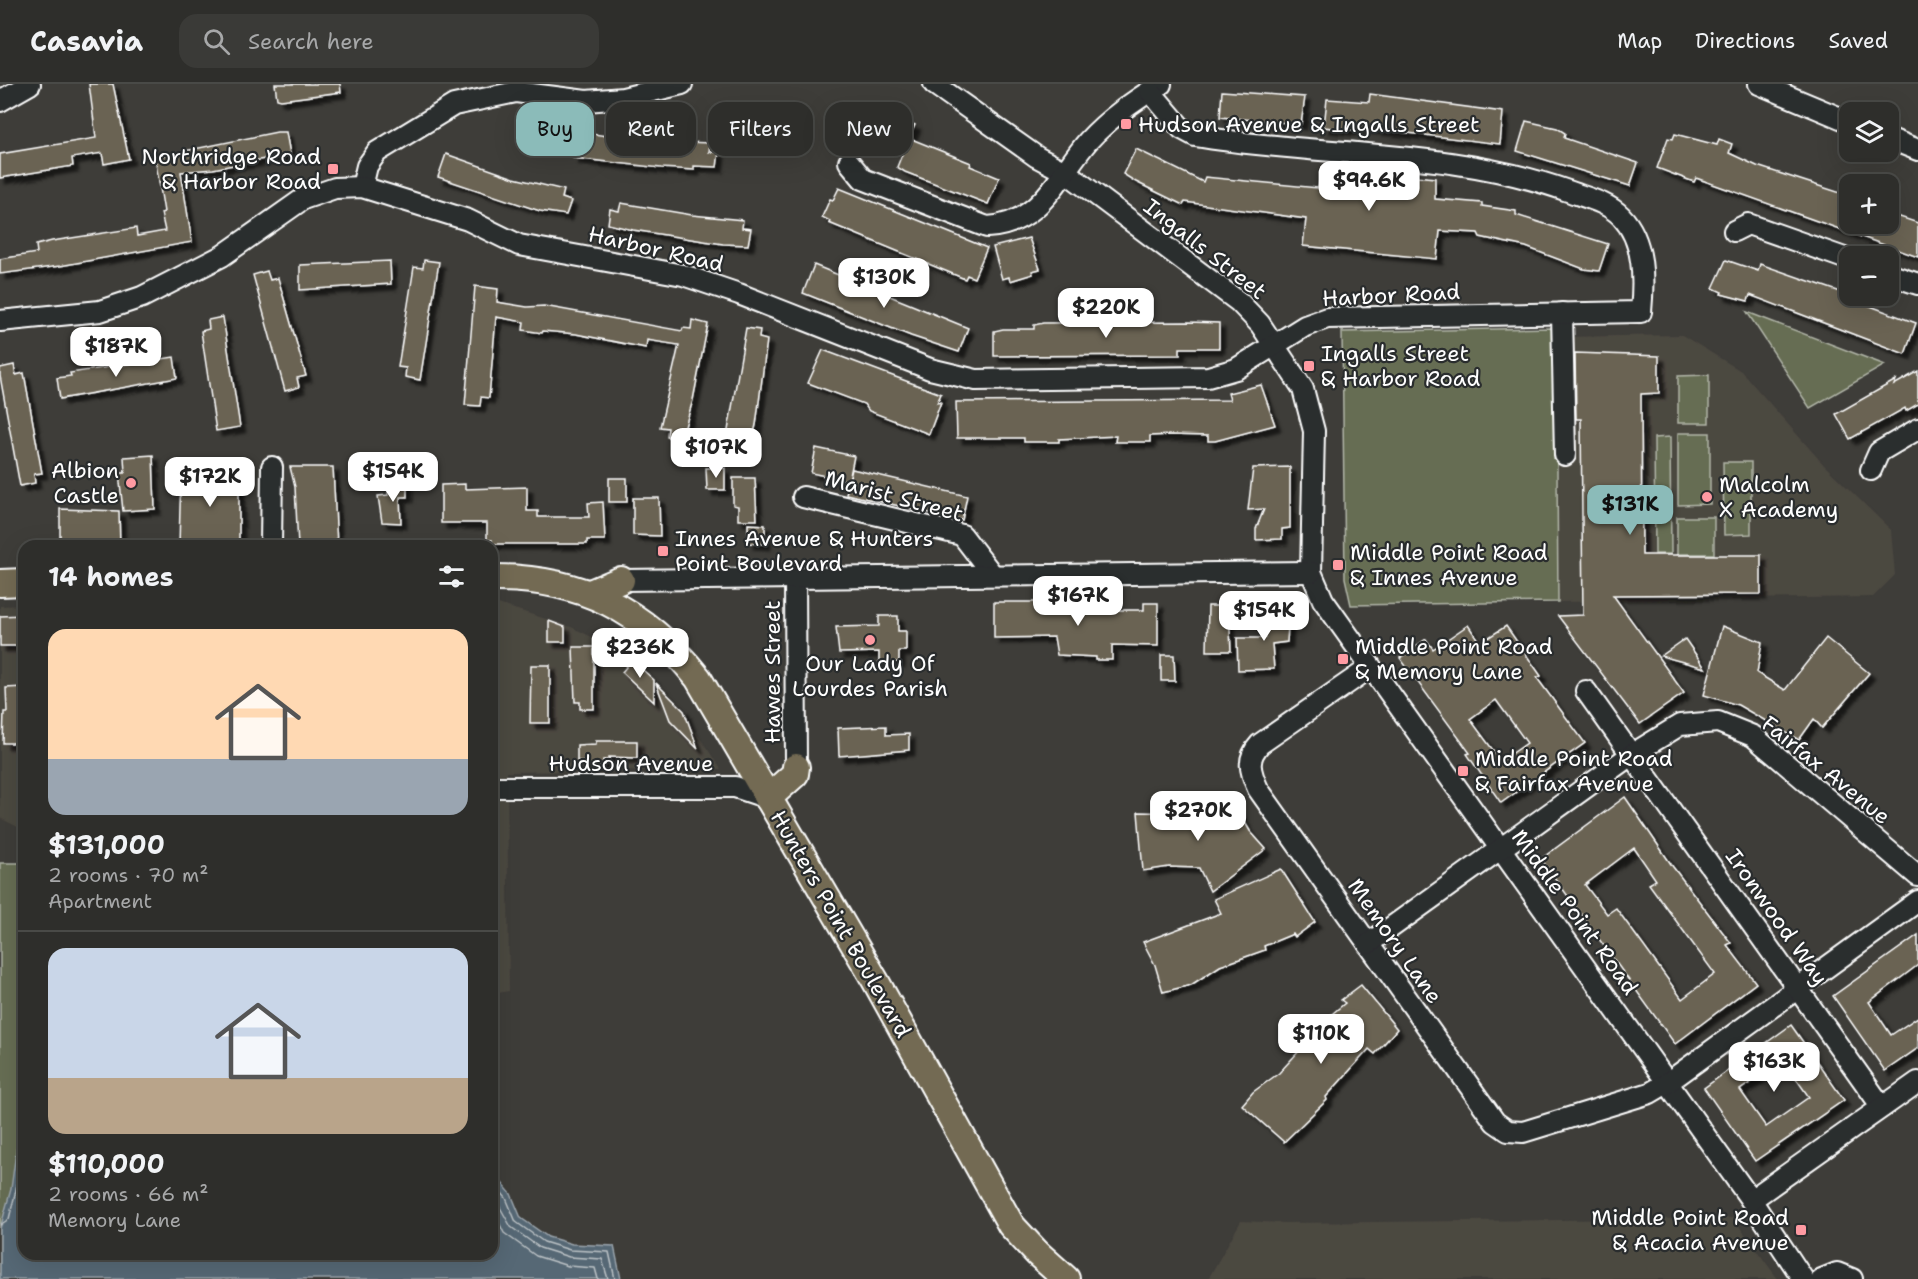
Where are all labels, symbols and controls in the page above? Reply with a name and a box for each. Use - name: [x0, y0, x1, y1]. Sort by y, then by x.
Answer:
- search box: [179, 14, 599, 68]
- text: Casavia: [30, 22, 143, 60]
- icon: search: [200, 25, 233, 58]
- text: Search here: [248, 27, 374, 56]
- text: Map: [1617, 27, 1662, 55]
- text: Directions: [1695, 27, 1795, 55]
- text: Saved: [1828, 27, 1888, 55]
- chip: Buy: [516, 102, 594, 156]
- chip: Rent: [606, 102, 696, 156]
- chip: Filters: [708, 102, 813, 156]
- chip: New: [825, 102, 912, 156]
- map controls: [1839, 102, 1899, 306]
- button: layers: [1839, 102, 1899, 162]
- place label: Hudson Avenue & Ingalls Street: [1138, 110, 1480, 139]
- marker: Hudson Avenue & Ingalls Street: [1119, 117, 1133, 131]
- place label: Northridge Road & Harbor Road: [141, 142, 321, 196]
- pin: $94.6K: [1320, 161, 1418, 212]
- marker: Northridge Road & Harbor Road: [326, 162, 340, 176]
- text: $94.6K: [1333, 167, 1405, 193]
- button: +: [1839, 174, 1899, 234]
- street label: Ingalls Street: [1138, 192, 1272, 306]
- street label: Harbor Road: [585, 219, 727, 279]
- button: −: [1839, 246, 1899, 306]
- pin: $130K: [842, 258, 926, 309]
- text: $130K: [852, 264, 916, 290]
- street label: Harbor Road: [1321, 277, 1461, 313]
- pin: $220K: [1064, 288, 1148, 339]
- text: $220K: [1072, 294, 1140, 320]
- pin: $187K: [74, 327, 158, 378]
- text: $187K: [84, 333, 148, 359]
- place label: Ingalls Street & Harbor Road: [1321, 339, 1480, 393]
- marker: Ingalls Street & Harbor Road: [1302, 359, 1316, 373]
- pin: $107K: [674, 428, 758, 479]
- text: $107K: [685, 434, 747, 460]
- pin: $154K: [351, 452, 435, 503]
- place label: Albion Castle: [51, 456, 119, 510]
- pin: $172K: [168, 457, 252, 508]
- text: $154K: [362, 458, 424, 484]
- text: $172K: [179, 463, 241, 489]
- street label: Marist Street: [822, 464, 966, 528]
- place label: Malcolm X Academy: [1719, 470, 1838, 524]
- marker: Albion Castle: [124, 476, 138, 490]
- pin: $131K: [1588, 485, 1672, 536]
- marker: Malcolm X Academy: [1700, 490, 1714, 504]
- text: $131K: [1601, 491, 1659, 517]
- place label: Innes Avenue & Hunters Point Boulevard: [675, 524, 933, 578]
- place label: Middle Point Road & Innes Avenue: [1350, 538, 1548, 592]
- marker: Innes Avenue & Hunters Point Boulevard: [656, 544, 670, 558]
- marker: Middle Point Road & Innes Avenue: [1331, 558, 1345, 572]
- text: 14 homes: [48, 559, 174, 594]
- icon: filters: [435, 560, 468, 593]
- pin: $167K: [1036, 576, 1120, 627]
- text: $167K: [1047, 582, 1109, 608]
- pin: $154K: [1222, 591, 1306, 642]
- text: $154K: [1233, 597, 1295, 623]
- street label: Hawes Street: [758, 600, 787, 744]
- pin: $236K: [598, 628, 682, 679]
- place label: Middle Point Road & Memory Lane: [1355, 632, 1553, 686]
- marker: Our Lady Of Lourdes Parish: [863, 633, 877, 647]
- text: $236K: [606, 634, 674, 660]
- place label: Our Lady Of Lourdes Parish: [792, 649, 948, 703]
- marker: Middle Point Road & Memory Lane: [1336, 652, 1350, 666]
- icon: home: [204, 668, 312, 776]
- street label: Fairfax Avenue: [1756, 709, 1896, 831]
- place label: Middle Point Road & Fairfax Avenue: [1475, 744, 1673, 798]
- street label: Hudson Avenue: [549, 749, 713, 778]
- marker: Middle Point Road & Fairfax Avenue: [1456, 764, 1470, 778]
- pin: $270K: [1156, 791, 1240, 842]
- text: $270K: [1164, 797, 1232, 823]
- street label: Hunters Point Boulevard: [764, 805, 918, 1043]
- street label: Middle Point Road: [1505, 823, 1645, 1001]
- text: $131,000: [48, 827, 165, 862]
- street label: Ironwood Way: [1719, 843, 1835, 991]
- text: 2 rooms · 70 m²: [48, 862, 209, 888]
- street label: Memory Lane: [1341, 873, 1449, 1009]
- text: Apartment: [48, 888, 152, 914]
- icon: home: [204, 987, 312, 1095]
- pin: $110K: [1279, 1014, 1363, 1065]
- text: $110K: [1292, 1020, 1350, 1046]
- pin: $163K: [1732, 1042, 1816, 1093]
- text: $163K: [1743, 1048, 1805, 1074]
- text: $110,000: [48, 1146, 165, 1181]
- text: 2 rooms · 66 m²: [48, 1181, 209, 1207]
- place label: Middle Point Road & Acacia Avenue: [1591, 1203, 1789, 1257]
- text: Memory Lane: [48, 1207, 181, 1233]
- marker: Middle Point Road & Acacia Avenue: [1794, 1223, 1808, 1237]

